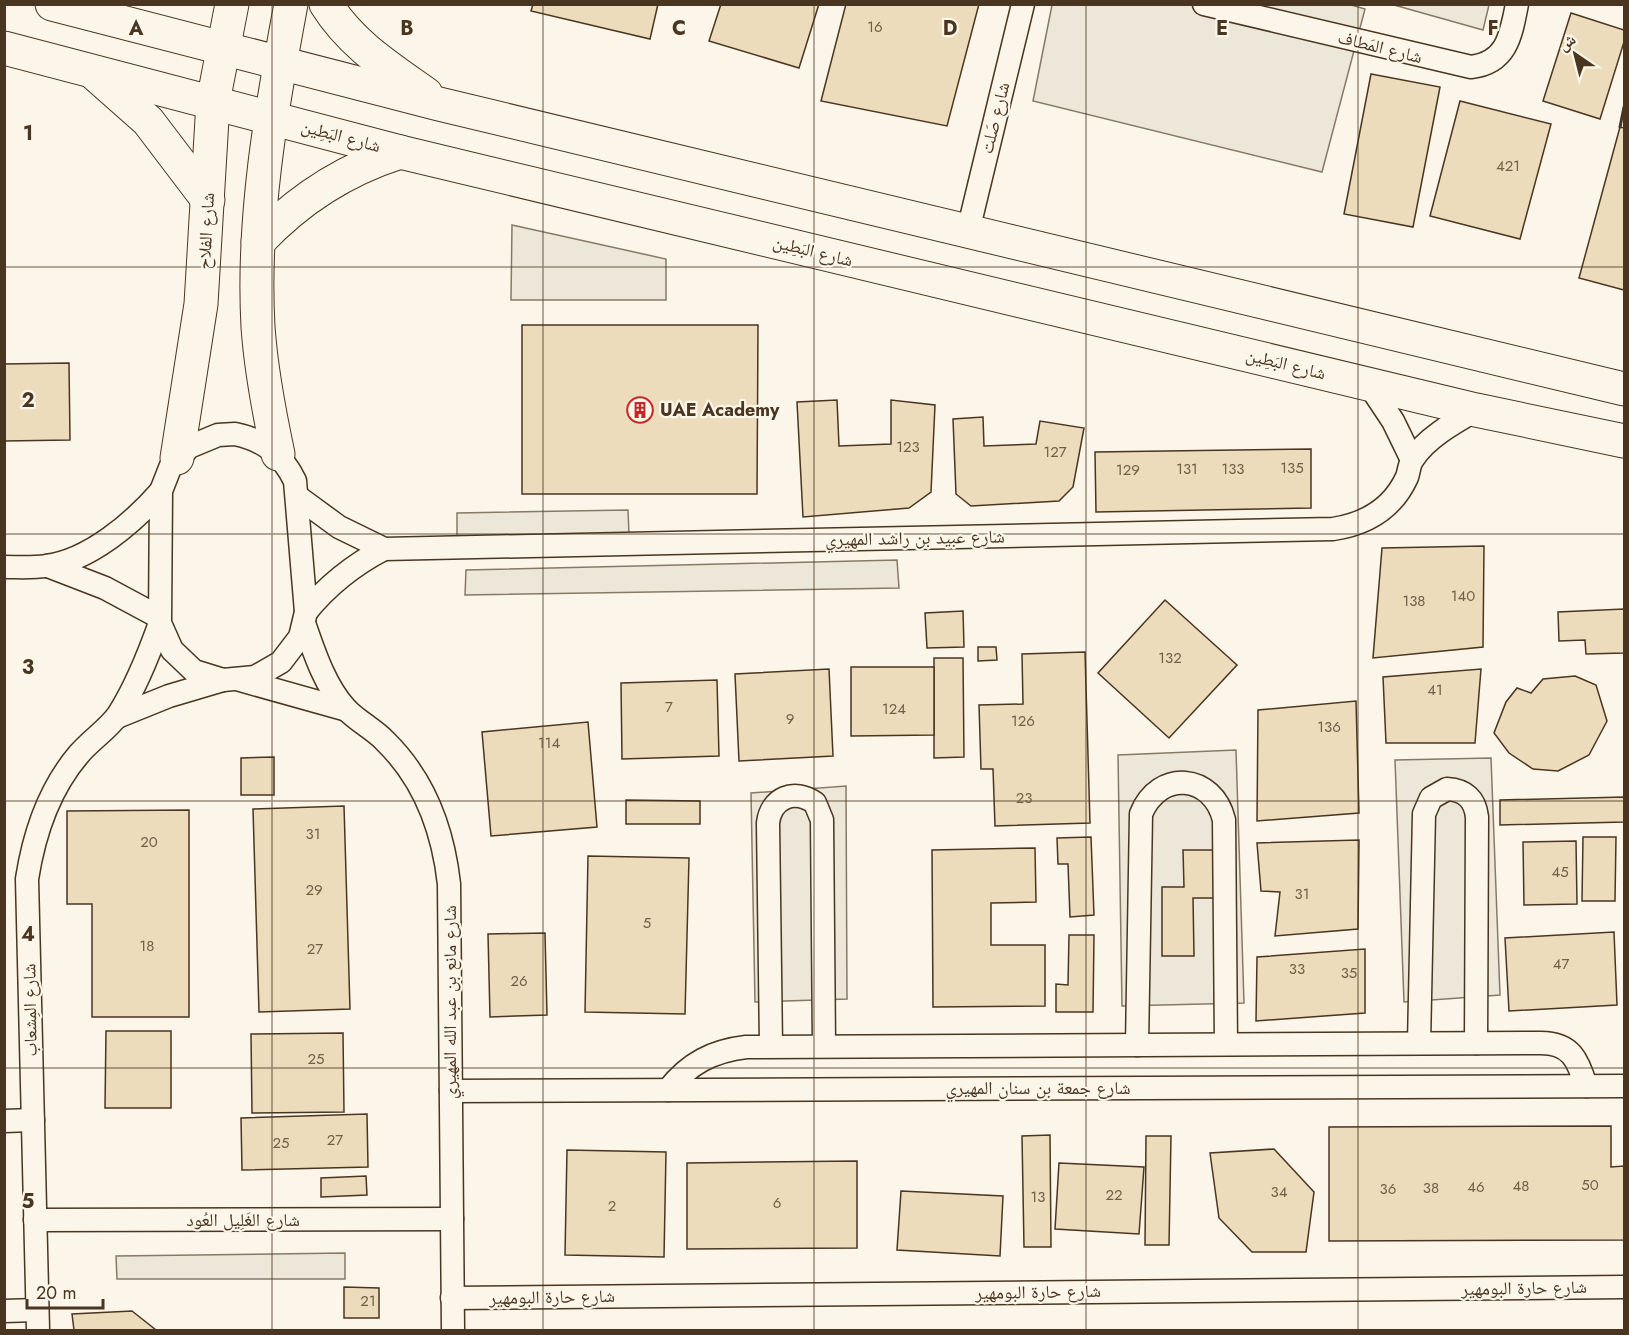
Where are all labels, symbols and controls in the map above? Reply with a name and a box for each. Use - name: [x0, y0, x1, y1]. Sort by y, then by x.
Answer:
- text: A: [128, 14, 144, 43]
- text: B: [400, 14, 414, 43]
- text: C: [672, 14, 686, 43]
- text: D: [943, 14, 957, 43]
- text: E: [1216, 14, 1228, 43]
- text: F: [1487, 14, 1499, 43]
- house number: 16: [867, 16, 883, 38]
- street label: شارع المَطاف: [1335, 24, 1425, 70]
- north arrow: [1545, 24, 1605, 84]
- text: ش: [1553, 28, 1580, 56]
- street label: شارع صَلت: [974, 79, 1016, 157]
- street label: شارع البَطِين: [298, 113, 384, 159]
- text: 1: [23, 119, 33, 148]
- house number: 421: [1496, 155, 1520, 177]
- street label: شارع الفلاح: [191, 192, 221, 270]
- street label: شارع البَطِين: [770, 229, 856, 273]
- street label: شارع البَطِين: [1243, 342, 1329, 386]
- text: 2: [21, 386, 35, 415]
- building icon: UAE Academy: [625, 395, 655, 425]
- place label: UAE Academy: [660, 397, 780, 423]
- house number: 123: [896, 436, 920, 458]
- house number: 127: [1043, 441, 1067, 463]
- house number: 135: [1280, 457, 1304, 479]
- house number: 131: [1176, 458, 1198, 480]
- house number: 133: [1221, 458, 1245, 480]
- house number: 129: [1116, 459, 1140, 481]
- street label: شارع عبيد بن راشد المهيري: [825, 523, 1005, 554]
- house number: 140: [1451, 585, 1475, 607]
- house number: 138: [1402, 590, 1426, 612]
- house number: 132: [1158, 647, 1182, 669]
- text: 3: [22, 653, 34, 682]
- house number: 41: [1427, 679, 1443, 701]
- house number: 7: [665, 696, 673, 718]
- house number: 124: [882, 698, 906, 720]
- house number: 9: [786, 708, 794, 730]
- house number: 126: [1011, 710, 1035, 732]
- house number: 136: [1317, 716, 1341, 738]
- house number: 114: [538, 732, 560, 754]
- house number: 23: [1016, 787, 1032, 809]
- house number: 31: [306, 823, 320, 845]
- house number: 20: [140, 831, 158, 853]
- house number: 45: [1551, 861, 1569, 883]
- house number: 29: [305, 879, 323, 901]
- house number: 31: [1295, 883, 1309, 905]
- street label: شارع مانع بن عبد الله المهيري: [437, 905, 465, 1099]
- house number: 5: [643, 912, 651, 934]
- text: 4: [21, 920, 35, 949]
- house number: 18: [140, 935, 154, 957]
- house number: 27: [307, 938, 323, 960]
- house number: 47: [1553, 953, 1569, 975]
- house number: 33: [1289, 958, 1305, 980]
- house number: 35: [1341, 962, 1357, 984]
- street label: شارع المِشعاب: [16, 963, 44, 1057]
- house number: 26: [510, 970, 528, 992]
- house number: 25: [308, 1048, 325, 1070]
- street label: شارع جمعة بن سنان المهيري: [945, 1075, 1131, 1103]
- house number: 27: [327, 1129, 343, 1151]
- house number: 25: [273, 1132, 290, 1154]
- house number: 50: [1581, 1174, 1599, 1196]
- house number: 48: [1513, 1175, 1529, 1197]
- house number: 46: [1467, 1176, 1485, 1198]
- house number: 38: [1423, 1177, 1439, 1199]
- house number: 36: [1380, 1178, 1396, 1200]
- house number: 34: [1271, 1181, 1288, 1203]
- house number: 22: [1105, 1184, 1123, 1206]
- house number: 13: [1031, 1186, 1045, 1208]
- text: 5: [22, 1187, 35, 1216]
- house number: 6: [773, 1192, 781, 1214]
- house number: 2: [608, 1195, 616, 1217]
- street label: شارع الغَلِيل العُود: [186, 1207, 300, 1233]
- scale bar: [27, 1272, 104, 1310]
- street label: شارع حارة البومهير: [1460, 1274, 1587, 1302]
- street label: شارع حارة البومهير: [974, 1278, 1101, 1306]
- text: 20 m: [36, 1280, 76, 1306]
- street label: شارع حارة البومهير: [488, 1283, 615, 1311]
- house number: 21: [360, 1290, 376, 1312]

